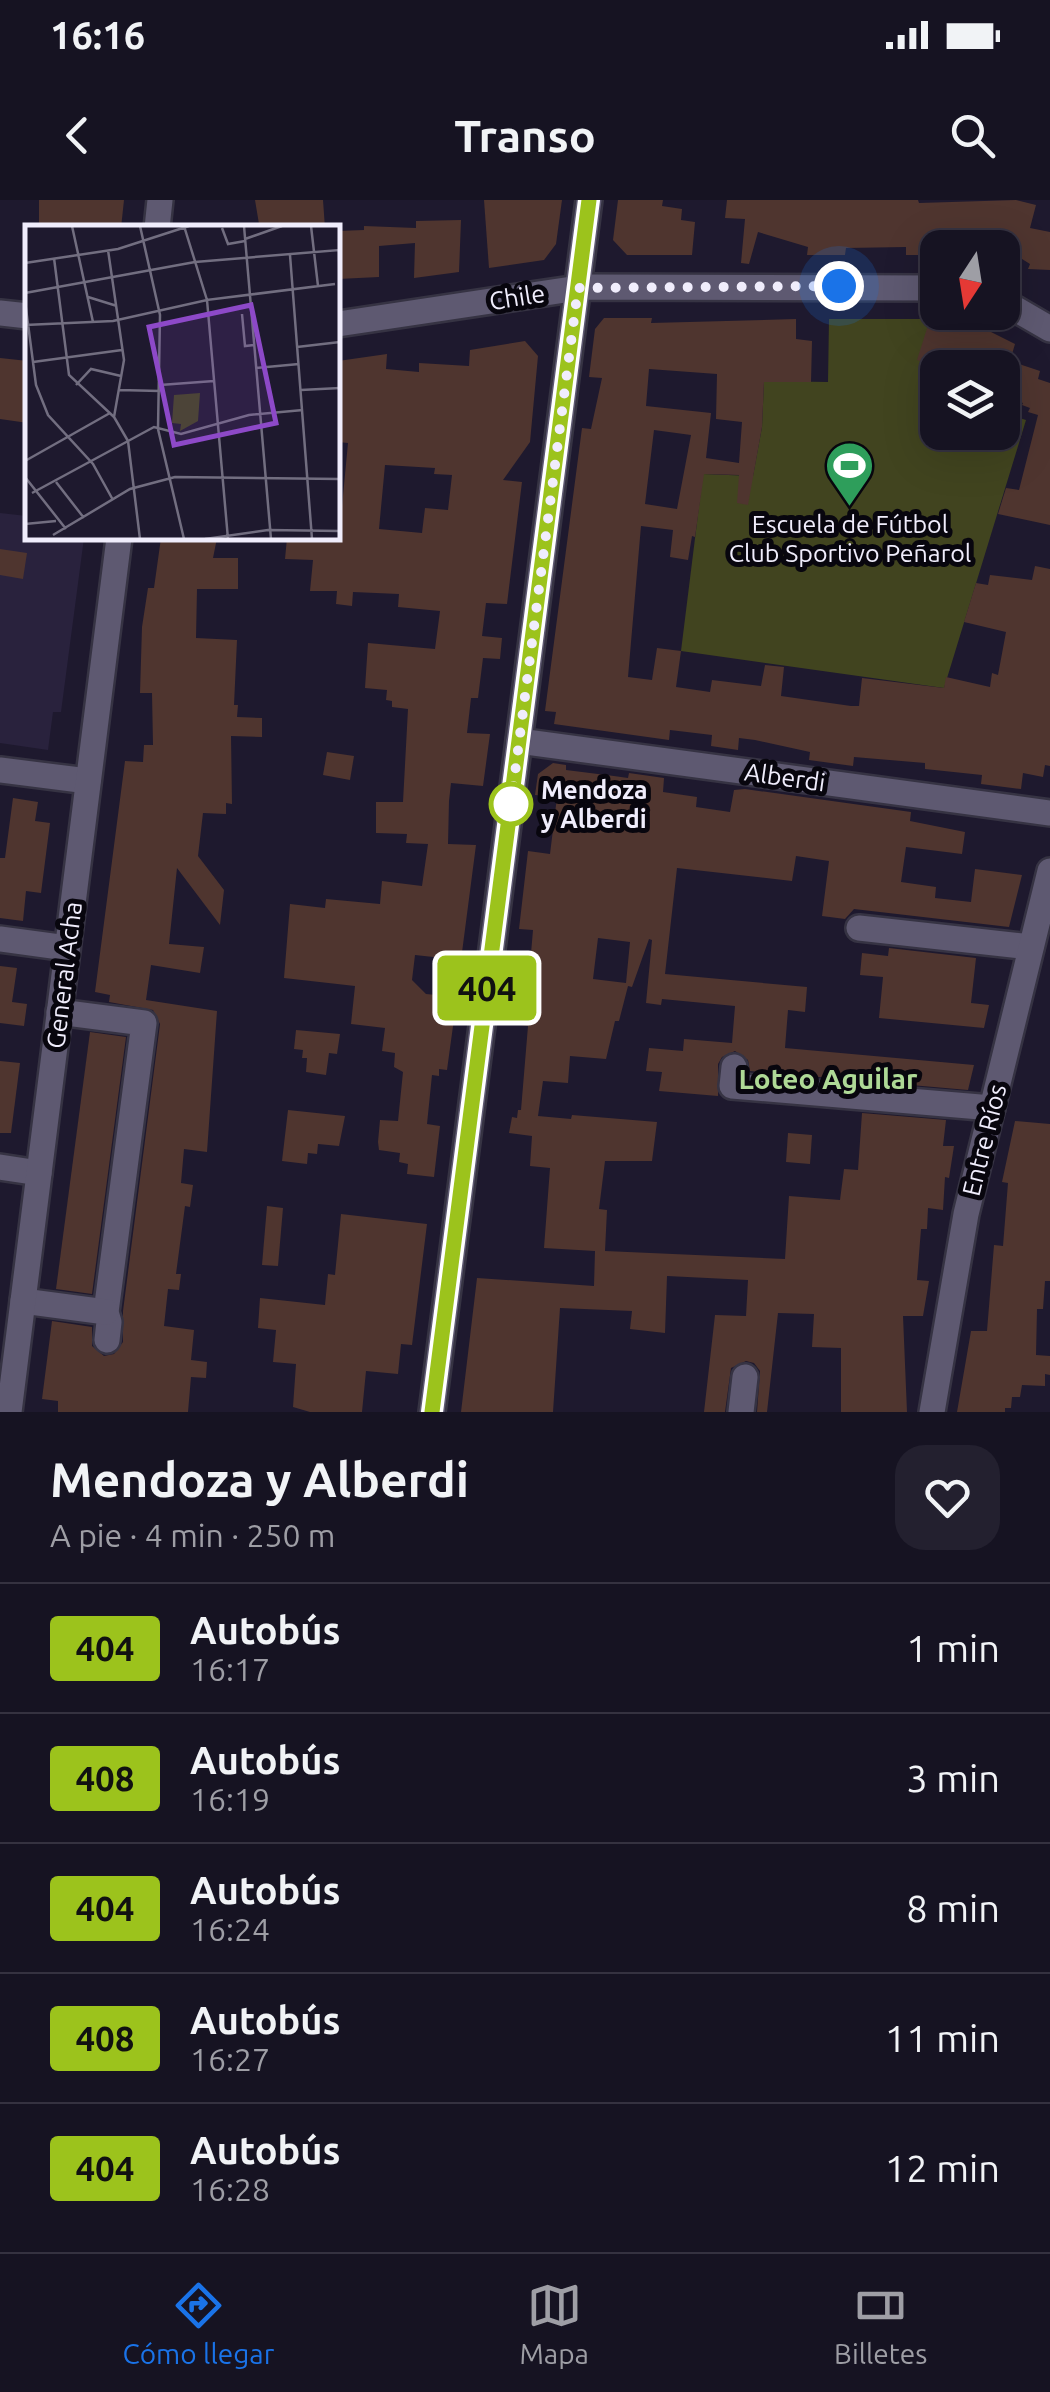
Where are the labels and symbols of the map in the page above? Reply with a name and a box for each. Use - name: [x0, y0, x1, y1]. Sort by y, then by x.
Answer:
- inset map: [25, 225, 340, 540]
- north arrow: [920, 230, 1020, 330]
- your location: [814, 261, 864, 311]
- street label: Chile: [487, 279, 547, 315]
- sports icon: Escuela de Fútbol Club Sportivo Peñarol: [824, 440, 876, 508]
- place label: Escuela de Fútbol Club Sportivo Peñarol: [729, 510, 971, 567]
- street label: Alberdi: [743, 757, 827, 797]
- place label: Mendoza y Alberdi: [541, 776, 648, 833]
- marker: Mendoza y Alberdi: [490, 783, 532, 825]
- street label: General Acha: [41, 900, 87, 1050]
- line badge: 404: [430, 956, 544, 1020]
- district label: Loteo Aguilar: [738, 1063, 918, 1094]
- street label: Entre Ríos: [957, 1081, 1011, 1199]

